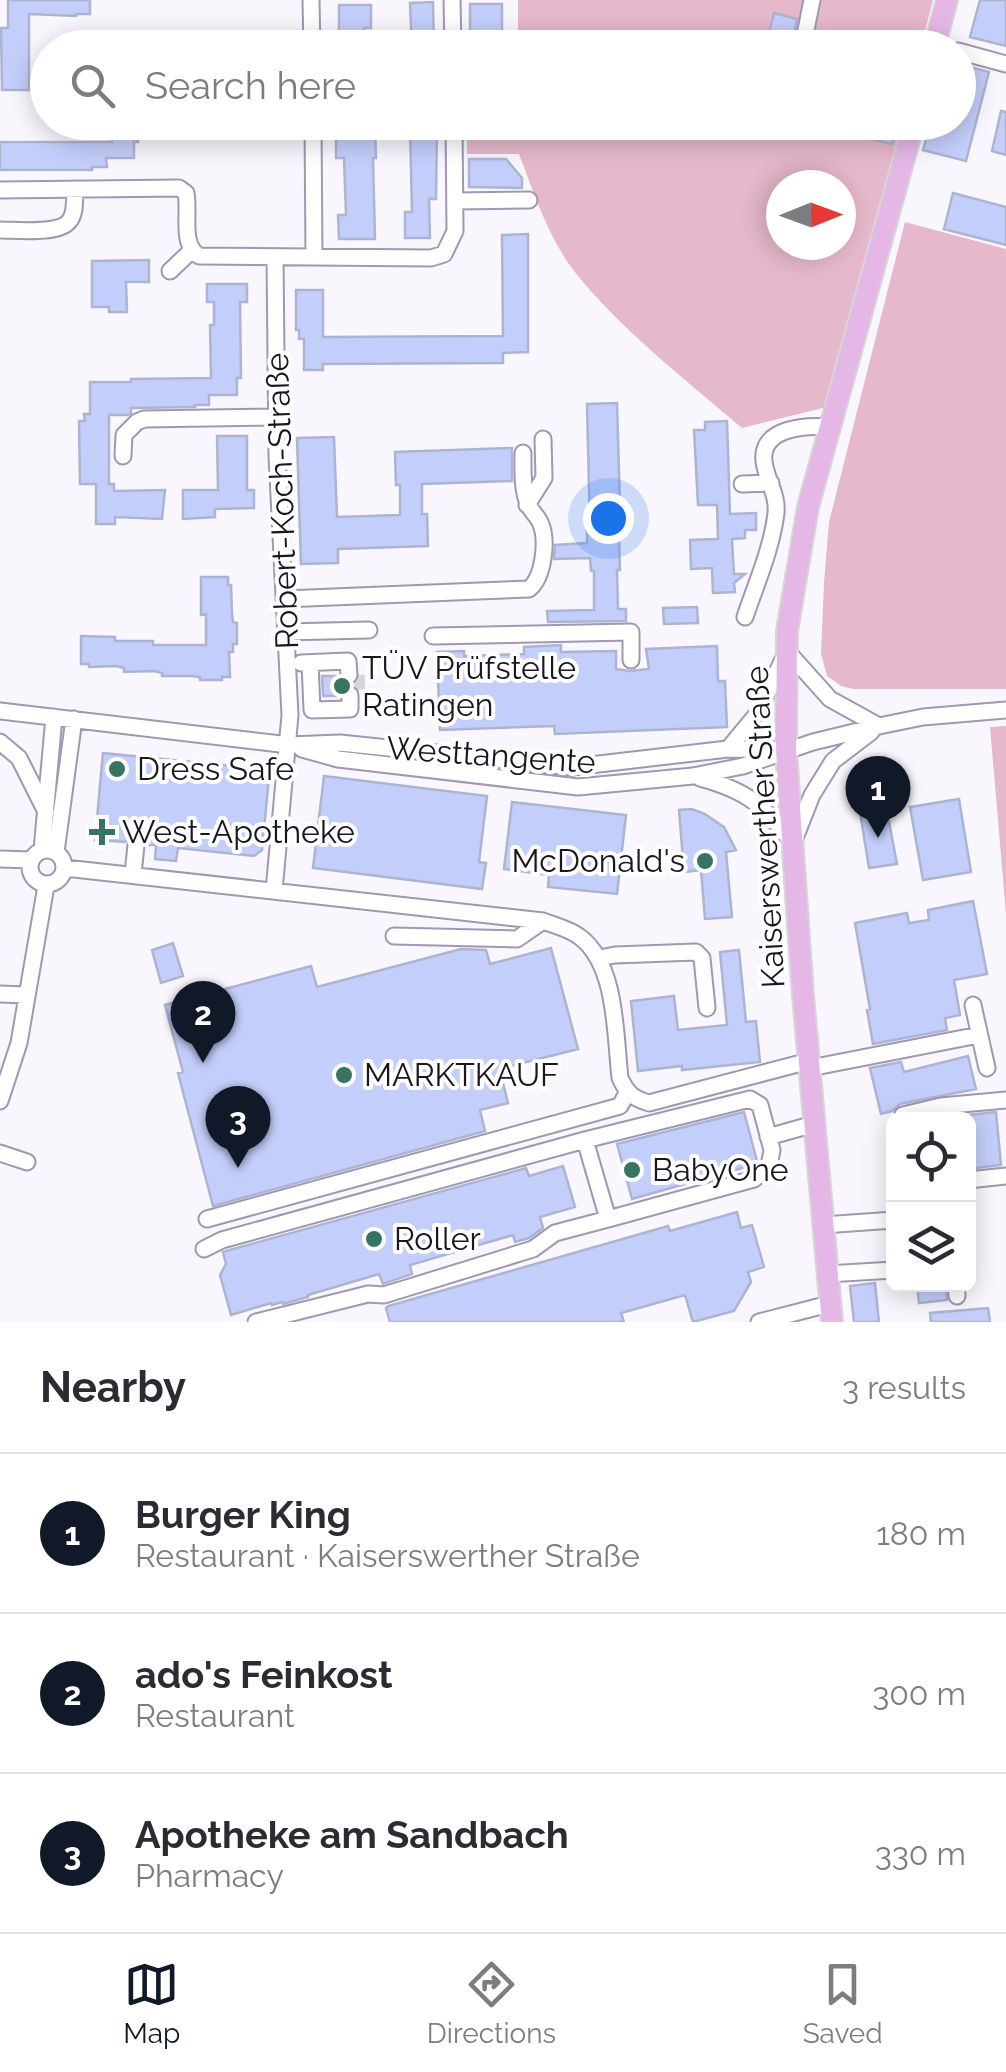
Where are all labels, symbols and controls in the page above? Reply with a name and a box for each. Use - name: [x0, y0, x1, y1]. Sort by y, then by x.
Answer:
- search box: [30, 30, 976, 140]
- icon: search: [65, 58, 120, 113]
- text: Search here: [145, 63, 356, 108]
- north arrow: [766, 170, 856, 260]
- street label: Robert-Koch-Straße: [258, 352, 305, 650]
- your location: [583, 493, 634, 544]
- place label: TÜV Prüfstelle Ratingen: [362, 649, 576, 723]
- street label: Kaiserswerther Straße: [738, 665, 791, 989]
- marker: TÜV Prüfstelle Ratingen: [331, 675, 353, 697]
- street label: Westtangente: [385, 729, 597, 780]
- place label: Dress Safe: [137, 750, 294, 787]
- pin: 1: [846, 756, 910, 838]
- marker: Dress Safe: [106, 758, 128, 780]
- place label: West-Apotheke: [122, 813, 355, 850]
- marker: West-Apotheke: [91, 821, 113, 843]
- place label: McDonald's: [512, 842, 685, 879]
- marker: McDonald's: [694, 850, 716, 872]
- pin: 2: [170, 980, 236, 1063]
- place label: MARKTKAUF: [364, 1056, 559, 1093]
- marker: MARKTKAUF: [333, 1064, 355, 1086]
- pin: 3: [206, 1086, 270, 1168]
- map controls: [886, 1112, 976, 1292]
- button: locate: [886, 1112, 976, 1202]
- place label: BabyOne: [652, 1151, 789, 1188]
- marker: BabyOne: [621, 1159, 643, 1181]
- button: layers: [886, 1202, 976, 1292]
- place label: Roller: [394, 1220, 481, 1257]
- marker: Roller: [363, 1228, 385, 1250]
- text: Nearby: [40, 1363, 186, 1412]
- text: 3 results: [842, 1369, 966, 1406]
- text: Burger King: [135, 1492, 351, 1537]
- text: 1: [65, 1515, 80, 1552]
- text: 180 m: [876, 1515, 966, 1552]
- text: Restaurant · Kaiserswerther Straße: [135, 1537, 640, 1574]
- text: ado's Feinkost: [135, 1652, 393, 1697]
- text: 2: [63, 1675, 82, 1712]
- text: 300 m: [872, 1675, 966, 1712]
- text: Restaurant: [135, 1697, 295, 1734]
- text: Apotheke am Sandbach: [135, 1812, 569, 1857]
- text: 3: [64, 1835, 81, 1872]
- text: 330 m: [875, 1835, 966, 1872]
- text: Pharmacy: [135, 1857, 284, 1894]
- tab: Map: [123, 1957, 180, 2050]
- tab: Directions: [427, 1957, 556, 2050]
- tab: Saved: [803, 1957, 883, 2050]

